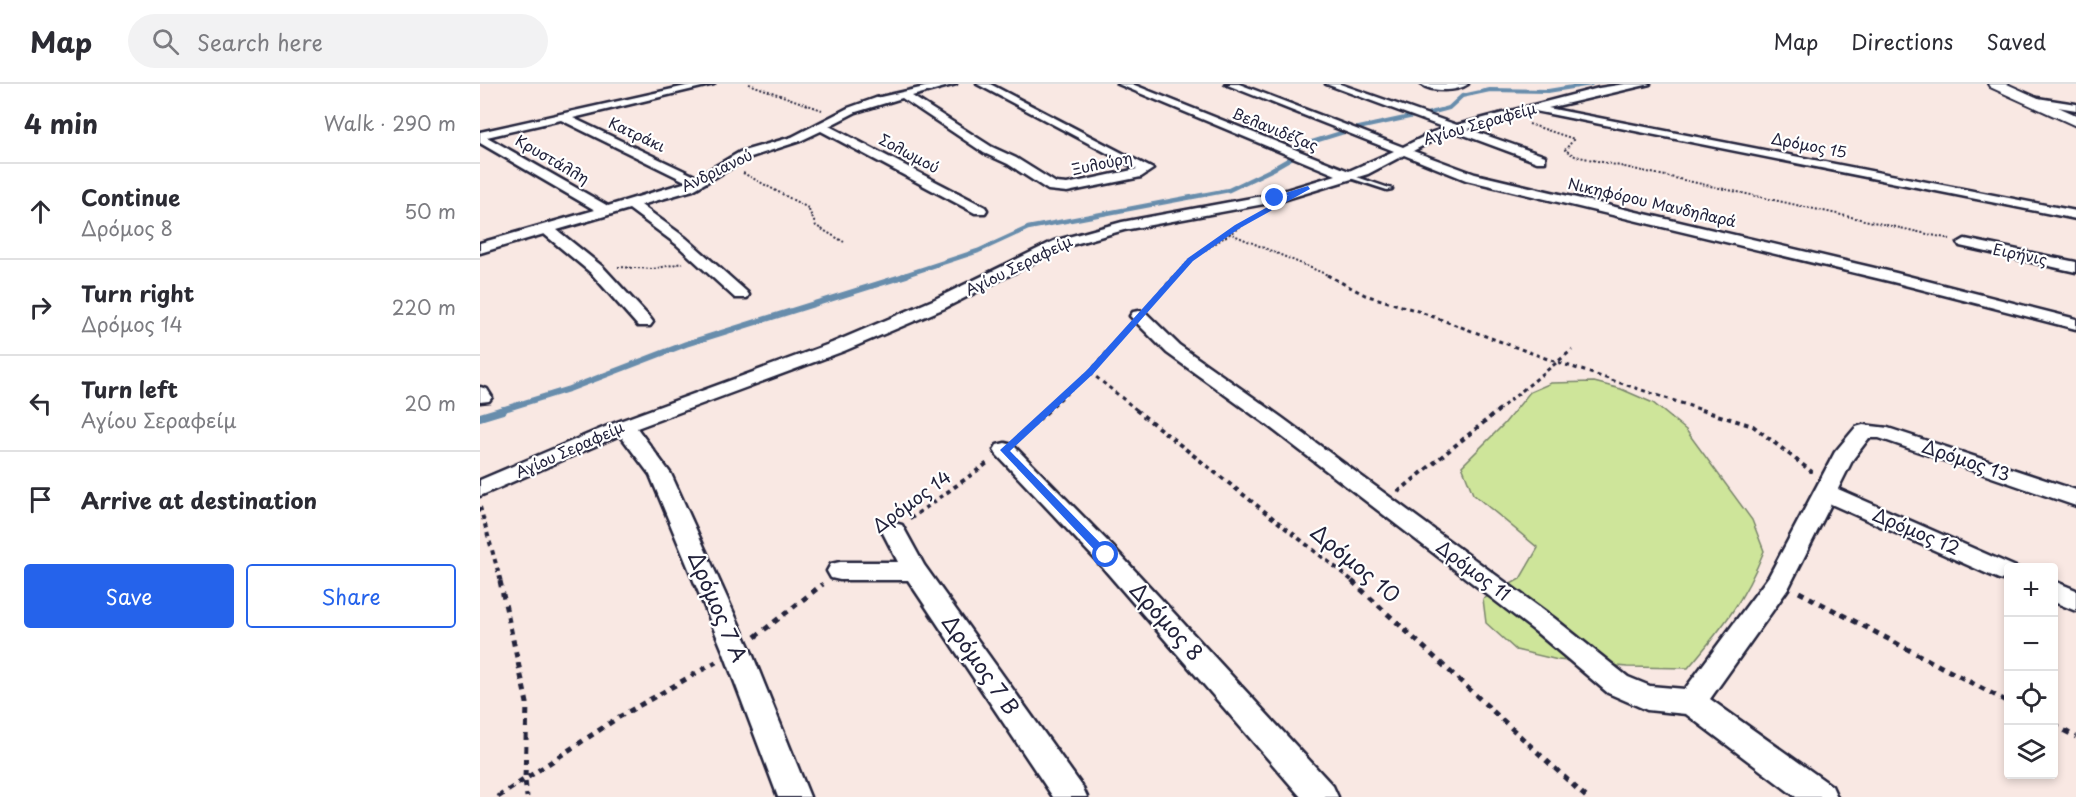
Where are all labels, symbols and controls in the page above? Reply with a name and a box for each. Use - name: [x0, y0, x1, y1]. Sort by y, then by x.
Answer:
- search box: [128, 14, 548, 68]
- text: Map: [30, 20, 92, 63]
- icon: search: [149, 25, 182, 58]
- text: Search here: [197, 25, 323, 58]
- text: Map: [1773, 25, 1818, 57]
- text: Directions: [1851, 25, 1953, 57]
- text: Saved: [1986, 25, 2046, 57]
- street label: Αγίου Σεραφείμ: [1420, 95, 1539, 150]
- street label: Βελανιδέζας: [1229, 101, 1322, 156]
- text: 4 min: [24, 104, 98, 143]
- text: Walk · 290 m: [324, 108, 456, 138]
- street label: Κατράκι: [605, 110, 671, 157]
- street label: Δρόμος 15: [1769, 126, 1849, 163]
- street label: Σολωμού: [875, 127, 944, 178]
- street label: Κρυστάλλη: [511, 128, 594, 189]
- street label: Ανδριανού: [677, 143, 756, 197]
- street label: Ξυλούρη: [1069, 145, 1134, 180]
- street label: Νικηφόρου Μανδηλαρά: [1566, 171, 1739, 232]
- text: Continue: [81, 180, 180, 213]
- route end: [1261, 184, 1287, 210]
- icon: ahead: [24, 195, 57, 228]
- text: 50 m: [404, 196, 456, 226]
- text: Δρόμος 8: [81, 213, 173, 243]
- street label: Αγίου Σεραφείμ: [961, 229, 1076, 301]
- street label: Ειρήνις: [1991, 237, 2050, 271]
- text: Turn right: [81, 276, 194, 309]
- icon: right: [24, 291, 57, 324]
- text: 220 m: [392, 292, 456, 322]
- text: Δρόμος 14: [81, 309, 183, 339]
- text: Turn left: [81, 372, 178, 405]
- icon: left: [24, 387, 57, 420]
- text: 20 m: [404, 388, 456, 418]
- text: Αγίου Σεραφείμ: [81, 405, 237, 435]
- street label: Αγίου Σεραφείμ: [511, 414, 627, 483]
- street label: Δρόμος 13: [1919, 432, 2014, 487]
- street label: Δρόμος 14: [866, 463, 956, 539]
- icon: arrive: [24, 483, 57, 516]
- text: Arrive at destination: [81, 483, 317, 516]
- street label: Δρόμος 12: [1869, 500, 1964, 561]
- street label: Δρόμος 10: [1305, 515, 1408, 610]
- street label: Δρόμος 11: [1431, 533, 1517, 607]
- route start: [1092, 541, 1118, 567]
- street label: Δρόμος 7 Α: [681, 546, 757, 666]
- map controls: [2004, 563, 2058, 779]
- button: +: [2004, 563, 2058, 617]
- button: Save: [24, 564, 234, 628]
- button: Share: [246, 564, 456, 628]
- street label: Δρόμος 8: [1123, 574, 1212, 667]
- street label: Δρόμος 7 Β: [935, 607, 1028, 720]
- button: −: [2004, 617, 2058, 671]
- button: locate: [2004, 671, 2058, 725]
- button: layers: [2004, 725, 2058, 779]

